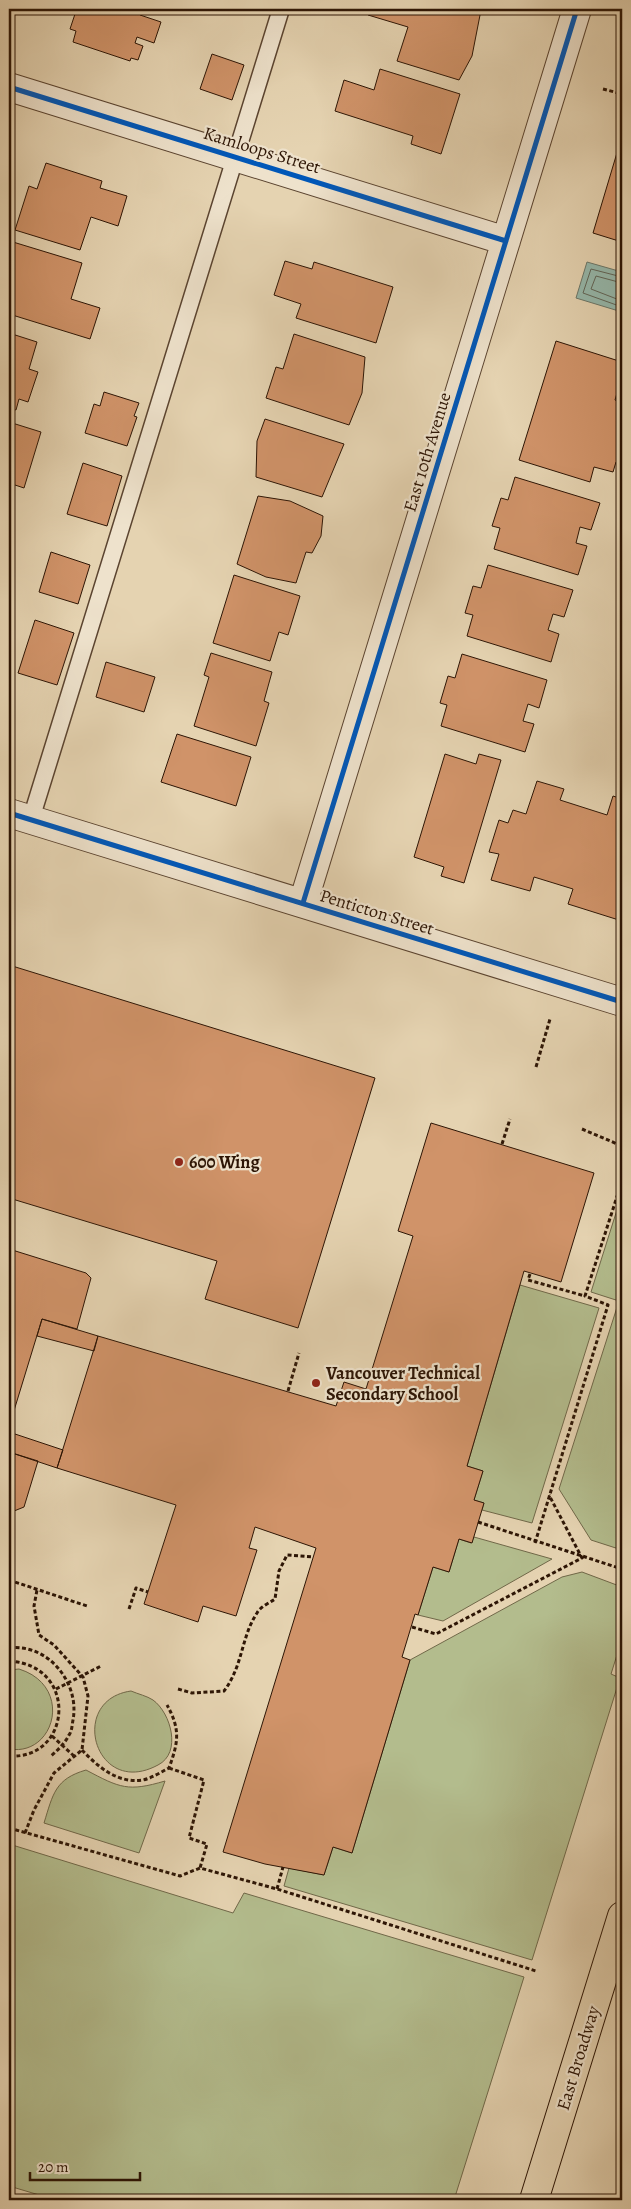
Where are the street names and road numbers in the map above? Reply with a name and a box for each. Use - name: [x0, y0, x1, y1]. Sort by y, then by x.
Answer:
- street label: Kamloops Street: [200, 121, 324, 179]
- street label: East 10th Avenue: [397, 389, 457, 515]
- street label: Penticton Street: [317, 883, 437, 941]
- street label: East Broadway: [551, 2002, 606, 2113]

